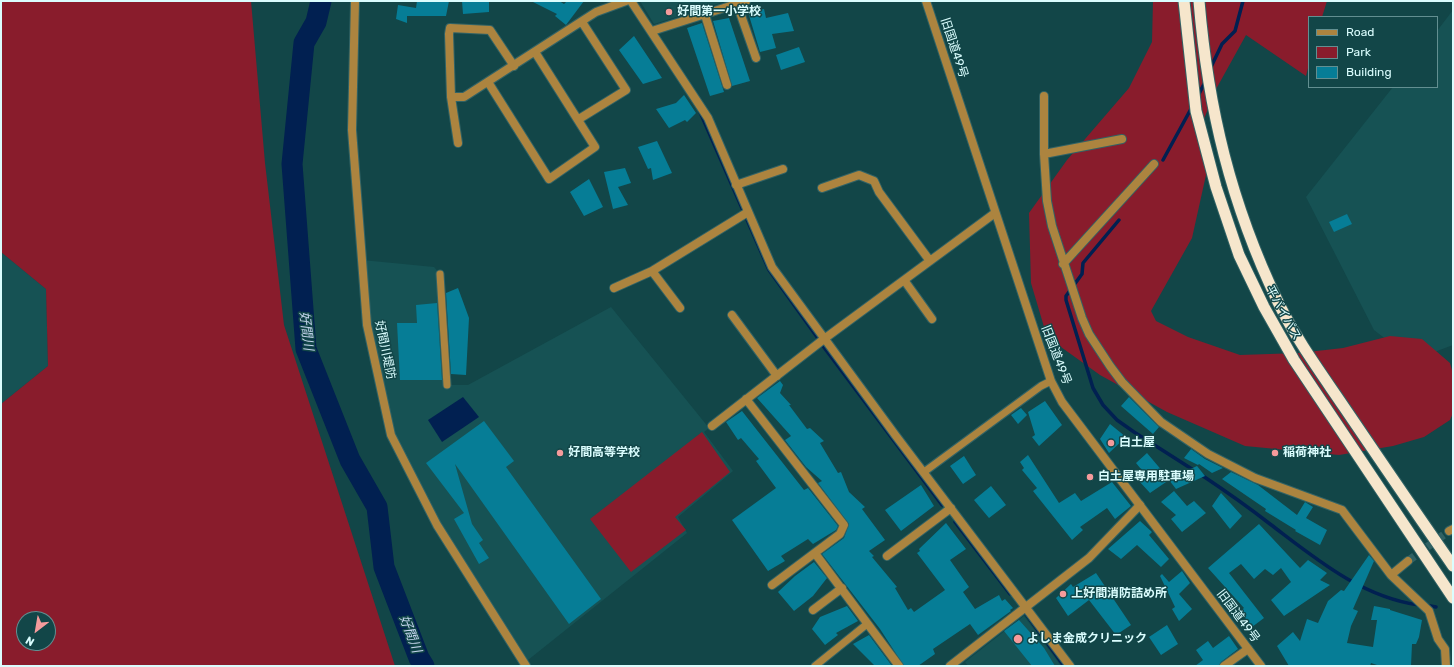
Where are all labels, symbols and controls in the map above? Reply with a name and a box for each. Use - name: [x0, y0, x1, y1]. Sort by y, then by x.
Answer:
- place label: 好間第一小学校: [677, 5, 761, 19]
- marker: 好間第一小学校: [664, 7, 674, 17]
- street label: 旧国道49号: [938, 16, 970, 80]
- legend: [1308, 16, 1438, 88]
- text: Road: [1346, 25, 1374, 39]
- text: Park: [1346, 45, 1371, 59]
- text: Building: [1346, 65, 1392, 79]
- street label: 平バイパス: [1262, 283, 1304, 343]
- water label: 好間川: [296, 311, 316, 351]
- street label: 好間川堤防: [372, 319, 398, 381]
- street label: 旧国道49号: [1038, 323, 1074, 387]
- place label: 白土屋: [1119, 436, 1155, 450]
- marker: 白土屋: [1106, 438, 1116, 448]
- place label: 好間高等学校: [568, 446, 640, 460]
- place label: 稲荷神社: [1283, 446, 1331, 460]
- marker: 好間高等学校: [555, 448, 565, 458]
- marker: 稲荷神社: [1270, 448, 1280, 458]
- place label: 白土屋専用駐車場: [1098, 470, 1194, 484]
- marker: 白土屋専用駐車場: [1085, 472, 1095, 482]
- place label: 上好間消防詰め所: [1071, 587, 1167, 601]
- street label: 旧国道49号: [1213, 587, 1263, 645]
- marker: 上好間消防詰め所: [1058, 589, 1068, 599]
- north arrow: [16, 611, 56, 651]
- water label: 好間川: [396, 613, 424, 655]
- place label: よしま金成クリニック: [1027, 632, 1147, 646]
- text: N: [23, 633, 37, 648]
- marker: よしま金成クリニック: [1012, 633, 1024, 645]

